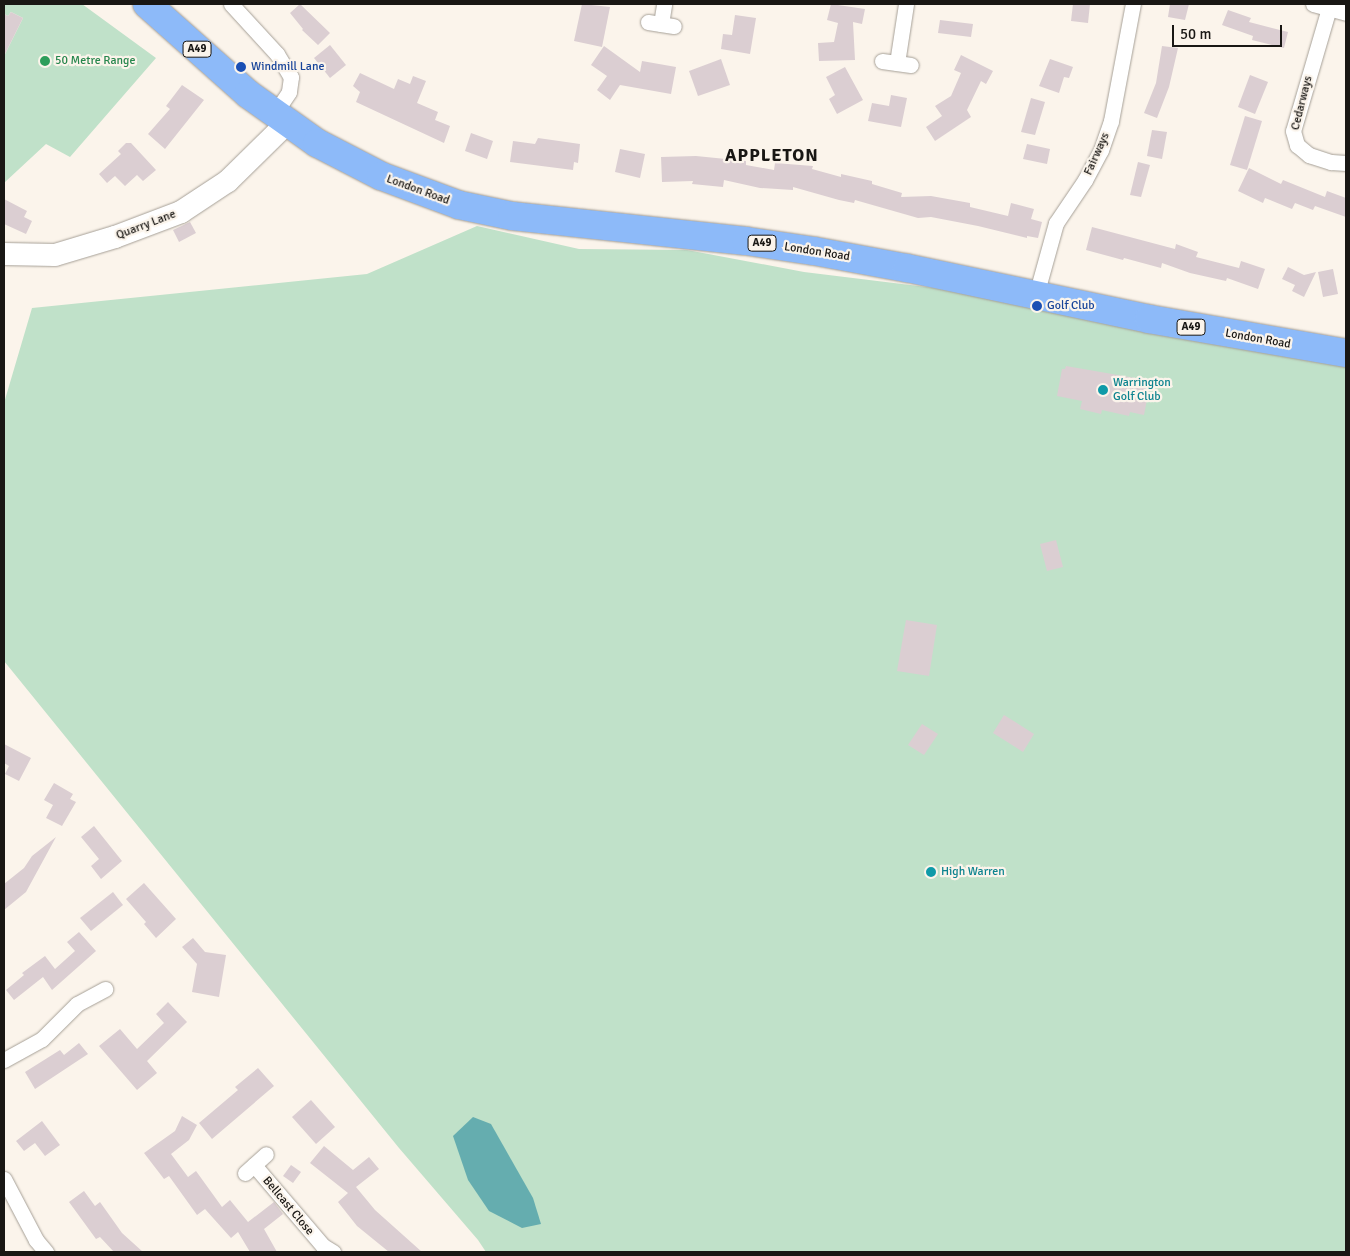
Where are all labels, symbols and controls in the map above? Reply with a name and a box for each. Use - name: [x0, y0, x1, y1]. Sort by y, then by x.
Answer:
- scale bar: [1175, 15, 1285, 47]
- text: 50 m: [1180, 25, 1211, 43]
- road number: A49: [182, 41, 212, 58]
- place label: 50 Metre Range: [55, 54, 135, 68]
- marker: 50 Metre Range: [39, 55, 51, 67]
- place label: Windmill Lane: [251, 60, 325, 74]
- marker: Windmill Lane: [235, 61, 247, 73]
- street label: Cedarways: [1288, 74, 1316, 132]
- street label: Fairways: [1081, 130, 1113, 178]
- district label: APPLETON: [724, 144, 820, 166]
- street label: London Road: [384, 172, 452, 208]
- street label: Quarry Lane: [114, 207, 178, 243]
- road number: A49: [747, 234, 777, 252]
- street label: London Road: [783, 240, 851, 264]
- place label: Golf Club: [1047, 299, 1095, 313]
- marker: Golf Club: [1031, 300, 1043, 312]
- road number: A49: [1176, 318, 1206, 336]
- street label: London Road: [1224, 326, 1292, 352]
- place label: Warrington Golf Club: [1113, 376, 1171, 404]
- marker: Warrington Golf Club: [1097, 384, 1109, 396]
- place label: High Warren: [941, 865, 1005, 879]
- marker: High Warren: [925, 866, 937, 878]
- street label: Bellcast Close: [259, 1174, 317, 1238]

